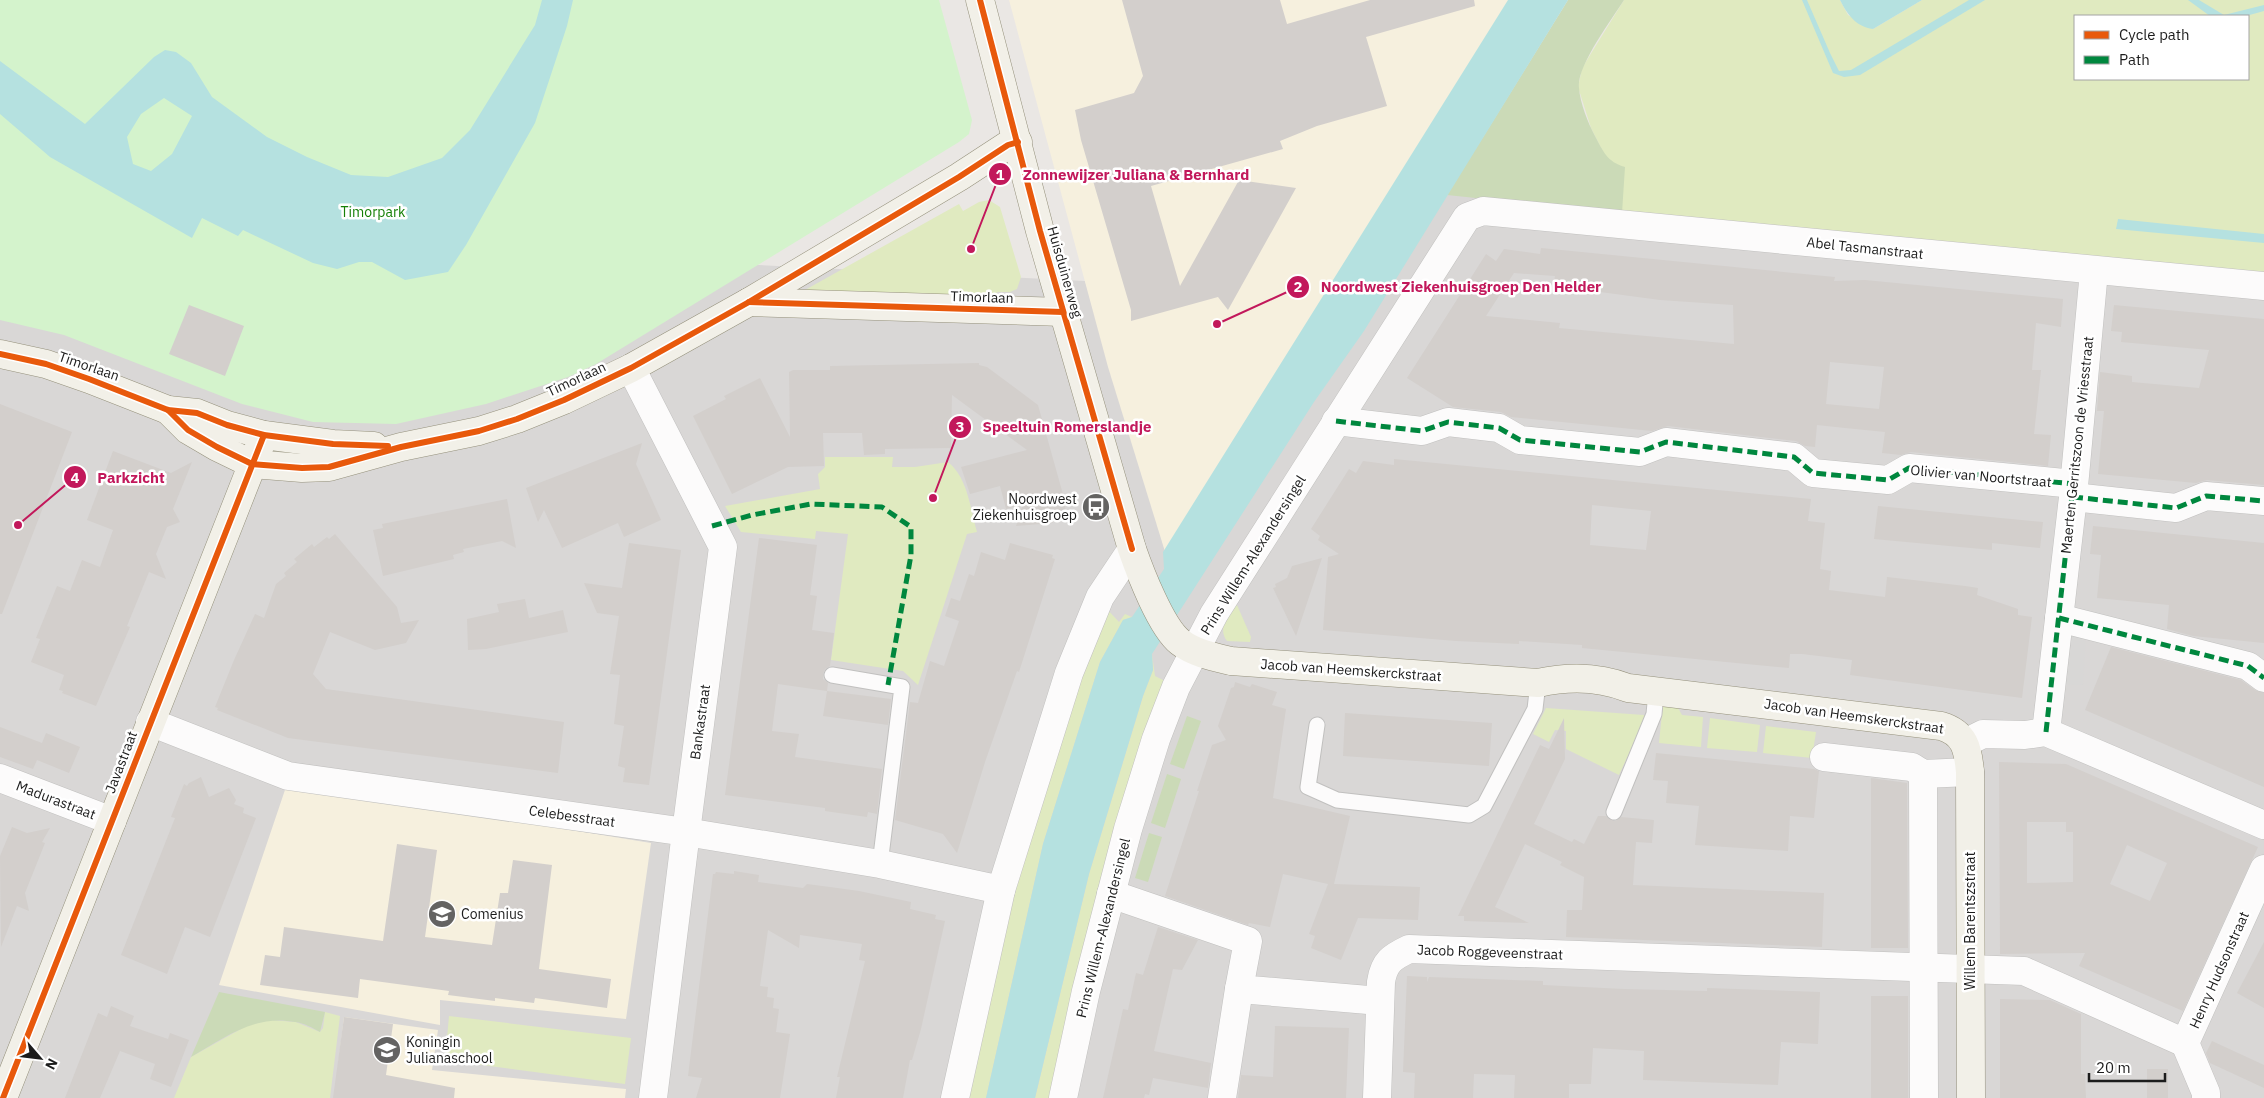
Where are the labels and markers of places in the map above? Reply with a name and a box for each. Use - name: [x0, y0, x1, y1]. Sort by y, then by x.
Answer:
- callout: Zonnewijzer Juliana & Bernhard: [988, 159, 1260, 189]
- callout: Noordwest Ziekenhuisgroep Den Helder: [1286, 272, 1611, 302]
- callout: Speeltuin Romerslandje: [947, 412, 1161, 442]
- callout: Parkzicht: [63, 462, 175, 492]
- place label: Noordwest Ziekenhuisgroep: [973, 490, 1077, 524]
- bus stop icon: Noordwest Ziekenhuisgroep: [1081, 492, 1111, 522]
- school or university icon: Comenius: [427, 899, 457, 929]
- place label: Comenius: [461, 905, 524, 923]
- place label: Koningin Julianaschool: [406, 1033, 493, 1067]
- school or university icon: Koningin Julianaschool: [372, 1035, 402, 1065]

